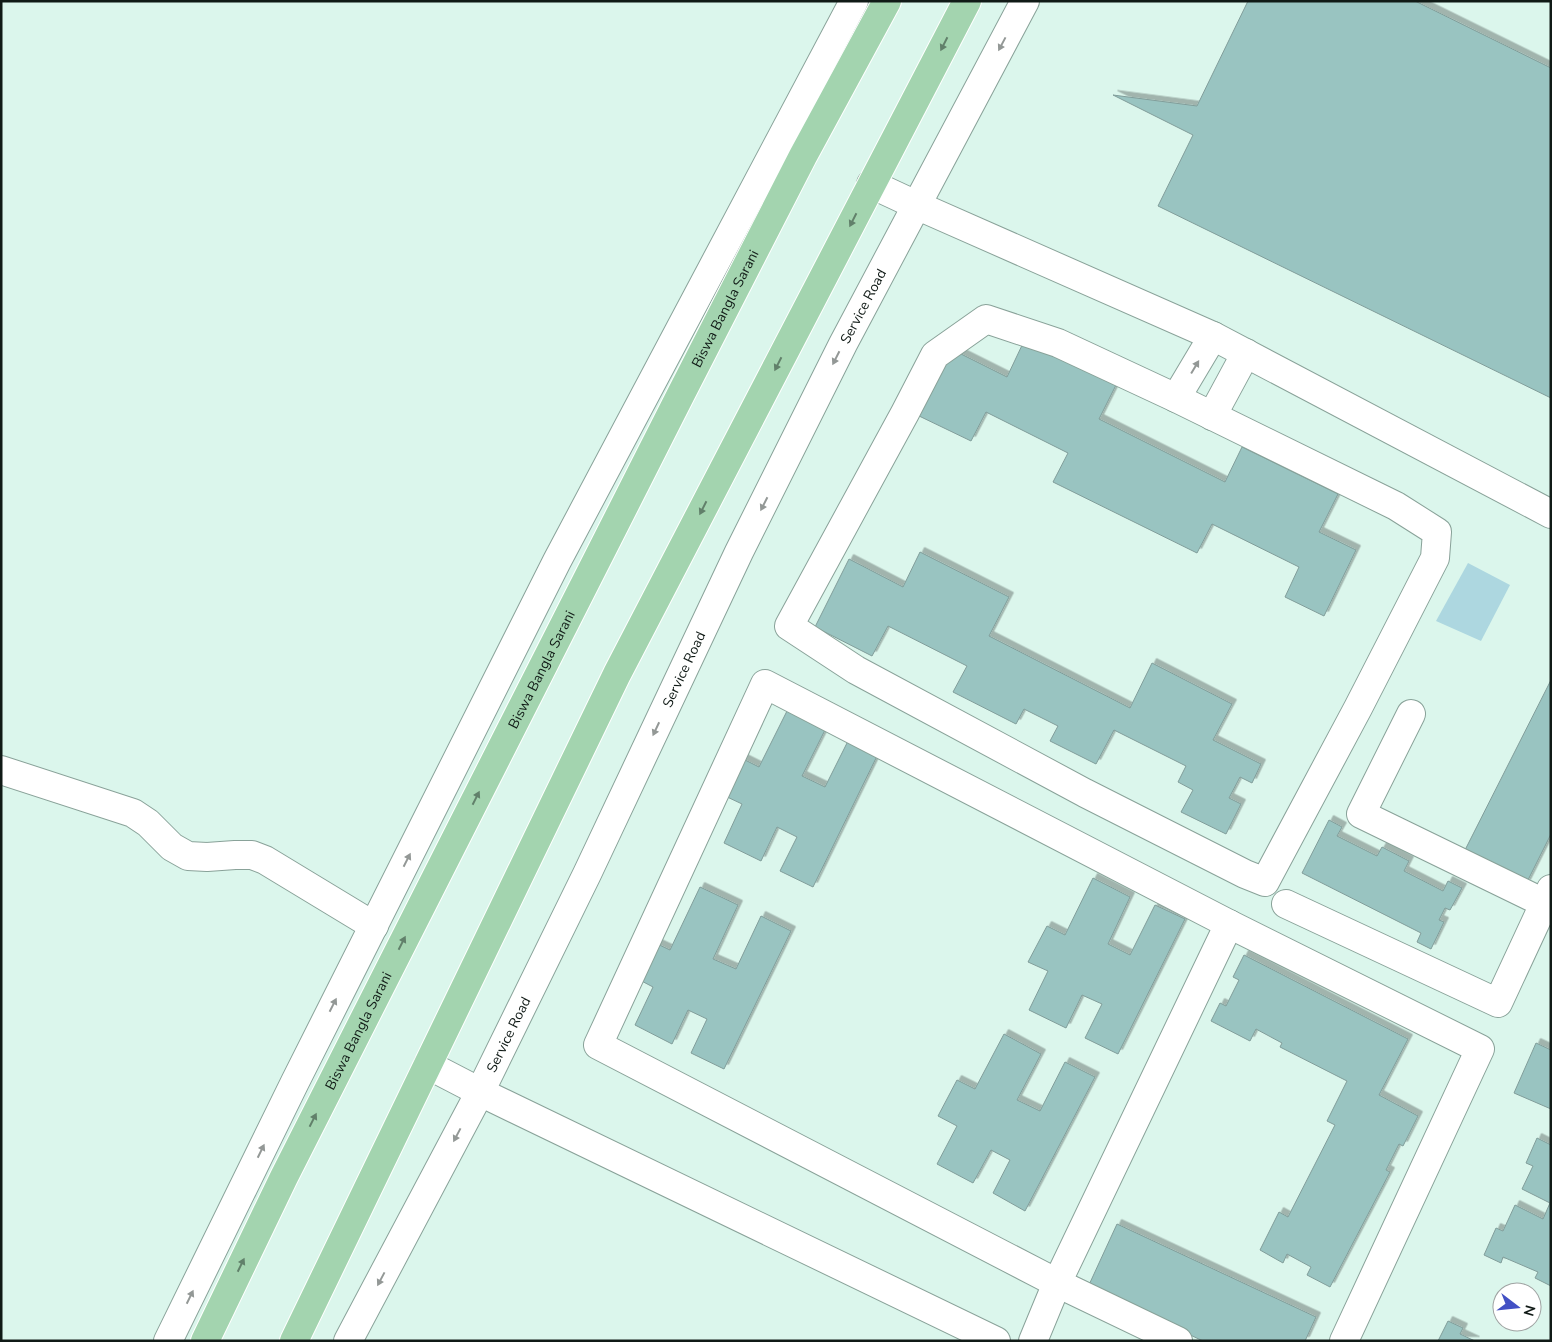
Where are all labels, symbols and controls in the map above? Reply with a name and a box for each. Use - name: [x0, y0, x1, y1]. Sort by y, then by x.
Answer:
- one-way arrow: [940, 37, 948, 51]
- one-way arrow: [998, 37, 1006, 52]
- one-way arrow: [849, 212, 857, 227]
- street label: Biswa Bangla Sarani: [687, 246, 763, 371]
- street label: Service Road: [835, 266, 891, 347]
- one-way arrow: [832, 351, 840, 365]
- one-way arrow: [774, 357, 782, 371]
- one-way arrow: [1190, 361, 1199, 374]
- one-way arrow: [759, 497, 767, 511]
- one-way arrow: [699, 501, 707, 515]
- street label: Biswa Bangla Sarani: [503, 607, 579, 732]
- street label: Service Road: [658, 628, 710, 710]
- one-way arrow: [651, 722, 659, 736]
- one-way arrow: [472, 791, 480, 806]
- one-way arrow: [403, 853, 411, 867]
- one-way arrow: [398, 936, 406, 951]
- street label: Biswa Bangla Sarani: [320, 969, 396, 1093]
- street label: Service Road: [482, 993, 535, 1075]
- one-way arrow: [329, 998, 337, 1013]
- one-way arrow: [309, 1112, 317, 1127]
- one-way arrow: [453, 1128, 461, 1143]
- one-way arrow: [257, 1144, 265, 1158]
- one-way arrow: [237, 1258, 245, 1272]
- one-way arrow: [377, 1272, 385, 1286]
- north arrow: [1492, 1282, 1542, 1332]
- one-way arrow: [186, 1290, 194, 1304]
- text: N: [1518, 1303, 1540, 1318]

